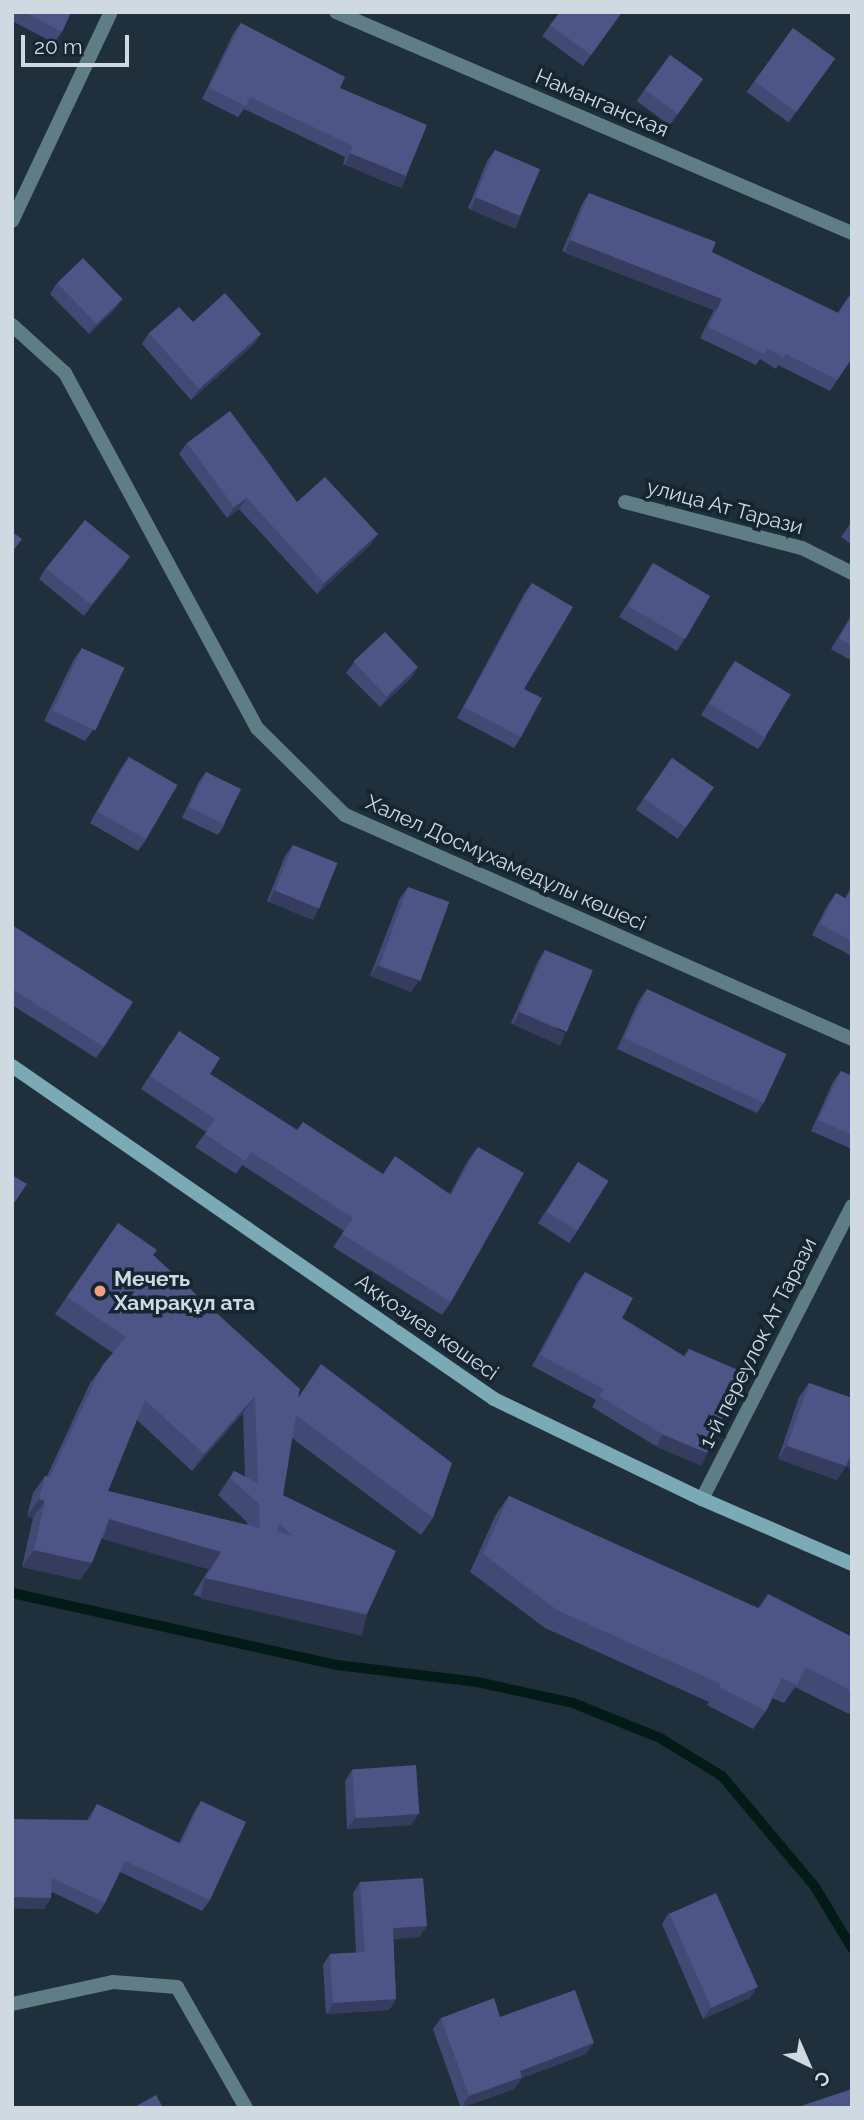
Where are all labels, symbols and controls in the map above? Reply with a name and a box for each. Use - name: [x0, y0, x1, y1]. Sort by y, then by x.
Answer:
- scale bar: [24, 21, 133, 65]
- text: 20 m: [34, 34, 82, 59]
- street label: Наманганская: [532, 64, 672, 142]
- street label: улица Ат Тарази: [643, 474, 807, 540]
- street label: Халел Досмұхамедұлы көшесі: [362, 790, 650, 936]
- street label: 1-й переулок Ат Тарази: [694, 1233, 822, 1453]
- place label: Мечеть Хамрақұл ата: [114, 1266, 255, 1316]
- street label: Аққозиев көшесі: [351, 1268, 503, 1386]
- marker: Мечеть Хамрақұл ата: [92, 1283, 108, 1299]
- north arrow: [773, 2029, 843, 2099]
- text: С: [810, 2067, 835, 2092]

